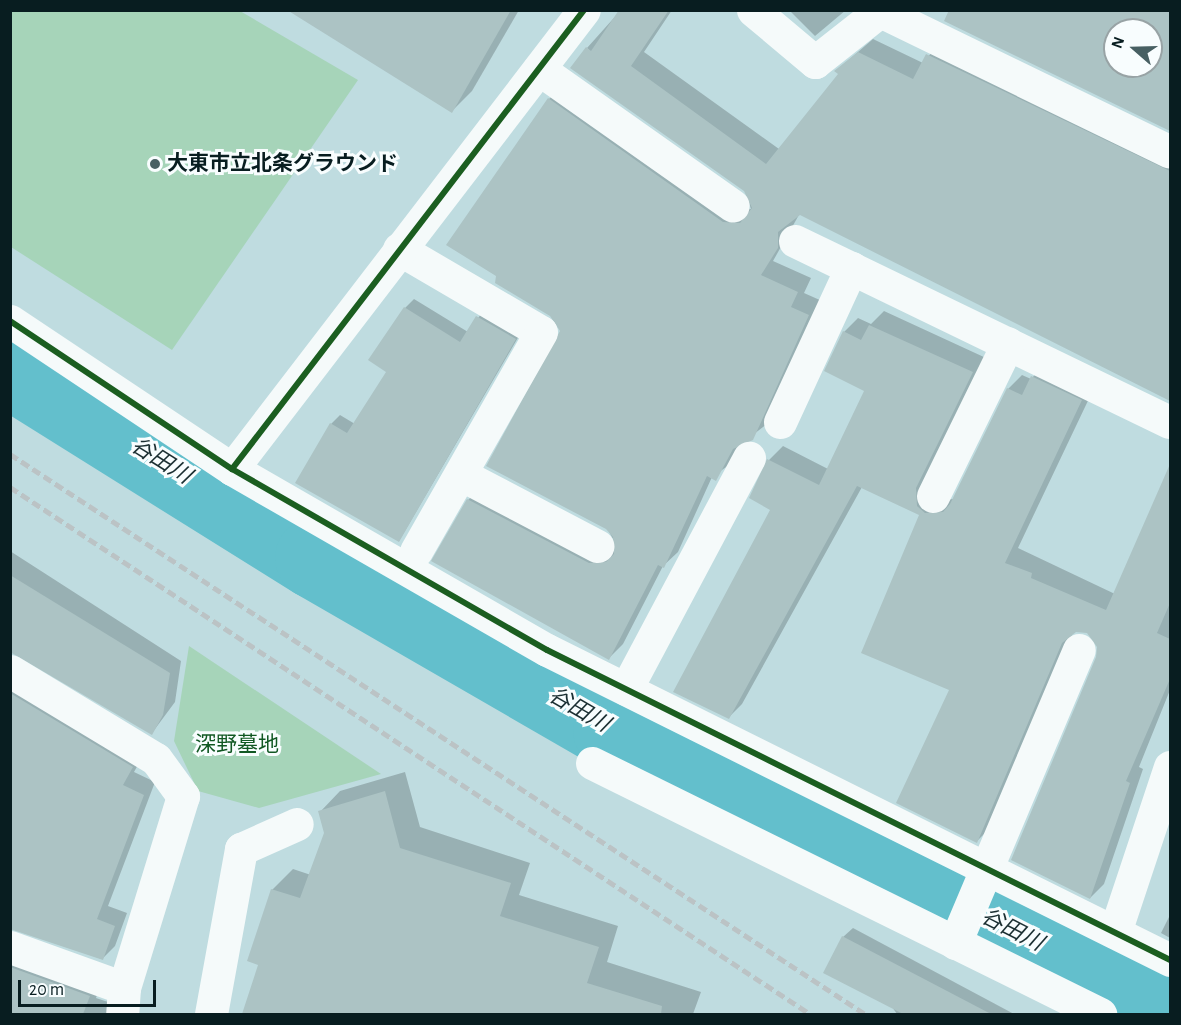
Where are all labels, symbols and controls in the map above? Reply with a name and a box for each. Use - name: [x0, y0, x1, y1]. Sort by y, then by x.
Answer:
- north arrow: [1103, 18, 1163, 78]
- text: N: [1109, 35, 1127, 50]
- place label: 大東市立北条グラウンド: [167, 151, 398, 177]
- marker: 大東市立北条グラウンド: [148, 157, 162, 171]
- water label: 谷田川: [126, 432, 196, 490]
- water label: 谷田川: [544, 682, 614, 738]
- park label: 深野墓地: [195, 732, 279, 758]
- water label: 谷田川: [977, 903, 1047, 957]
- scale bar: [21, 968, 159, 1006]
- text: 20 m: [29, 981, 64, 999]

